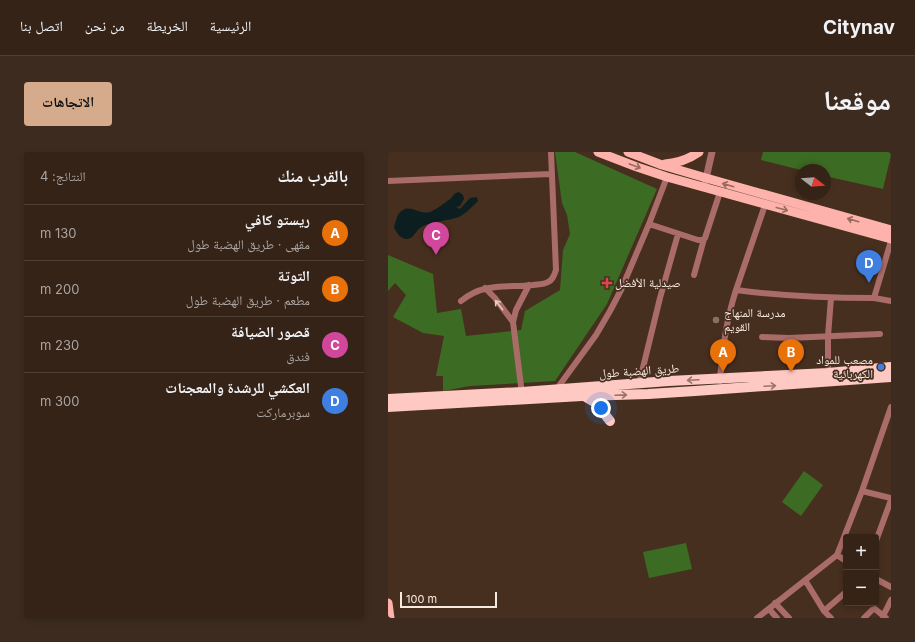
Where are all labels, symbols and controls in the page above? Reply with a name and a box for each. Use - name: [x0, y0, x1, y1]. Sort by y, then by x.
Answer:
- text: Citynav: [823, 16, 895, 39]
- text: اتصل بنا: [20, 17, 63, 34]
- text: من نحن: [85, 17, 125, 34]
- text: الخريطة: [147, 17, 188, 34]
- text: الرئيسية: [210, 17, 251, 34]
- button: الاتجاهات: [24, 82, 112, 126]
- text: موقعنا: [823, 83, 891, 117]
- one-way arrow: [628, 163, 641, 170]
- north arrow: [795, 164, 831, 200]
- text: بالقرب منك: [278, 166, 348, 186]
- text: النتائج: 4: [40, 168, 86, 184]
- one-way arrow: [722, 181, 735, 188]
- one-way arrow: [775, 206, 788, 213]
- text: ريستو كافي: [245, 210, 310, 229]
- one-way arrow: [847, 216, 860, 223]
- pin: C: [423, 222, 449, 255]
- text: 130 m: [40, 225, 77, 241]
- text: A: [330, 225, 340, 241]
- text: مقهى · طريق الهضبة طول: [187, 236, 310, 252]
- pin: D: [856, 250, 882, 283]
- text: التوتة: [278, 266, 310, 285]
- place label: صيدلية الأفضل: [615, 275, 681, 290]
- marker: صيدلية الأفضل: [602, 278, 612, 288]
- text: 200 m: [40, 281, 79, 297]
- text: B: [331, 281, 339, 297]
- text: مطعم · طريق الهضبة طول: [186, 292, 310, 308]
- one-way arrow: [495, 299, 504, 310]
- place label: مدرسة المنهاج القويم: [724, 305, 786, 335]
- marker: مدرسة المنهاج القويم: [711, 315, 721, 325]
- text: قصور الضيافة: [231, 322, 310, 341]
- text: 230 m: [40, 337, 79, 353]
- text: C: [330, 337, 340, 353]
- pin: A: [710, 339, 736, 372]
- pin: B: [778, 339, 804, 372]
- text: فندق: [286, 348, 310, 364]
- place label: مصعب للمواد الكهربائية: [816, 352, 873, 381]
- street label: طريق الهضبة طول: [598, 360, 680, 381]
- marker: مصعب للمواد الكهربائية: [876, 362, 886, 372]
- one-way arrow: [687, 377, 700, 384]
- text: العكشي للرشدة والمعجنات: [165, 378, 310, 397]
- one-way arrow: [763, 382, 776, 389]
- one-way arrow: [614, 391, 627, 399]
- text: 300 m: [40, 393, 79, 409]
- text: D: [330, 393, 340, 409]
- your location: [591, 398, 611, 418]
- text: سوبرماركت: [256, 404, 310, 420]
- map controls: [843, 534, 879, 606]
- button: +: [843, 534, 879, 570]
- button: −: [843, 570, 879, 606]
- scale bar: [400, 590, 497, 609]
- text: 100 m: [406, 592, 437, 606]

